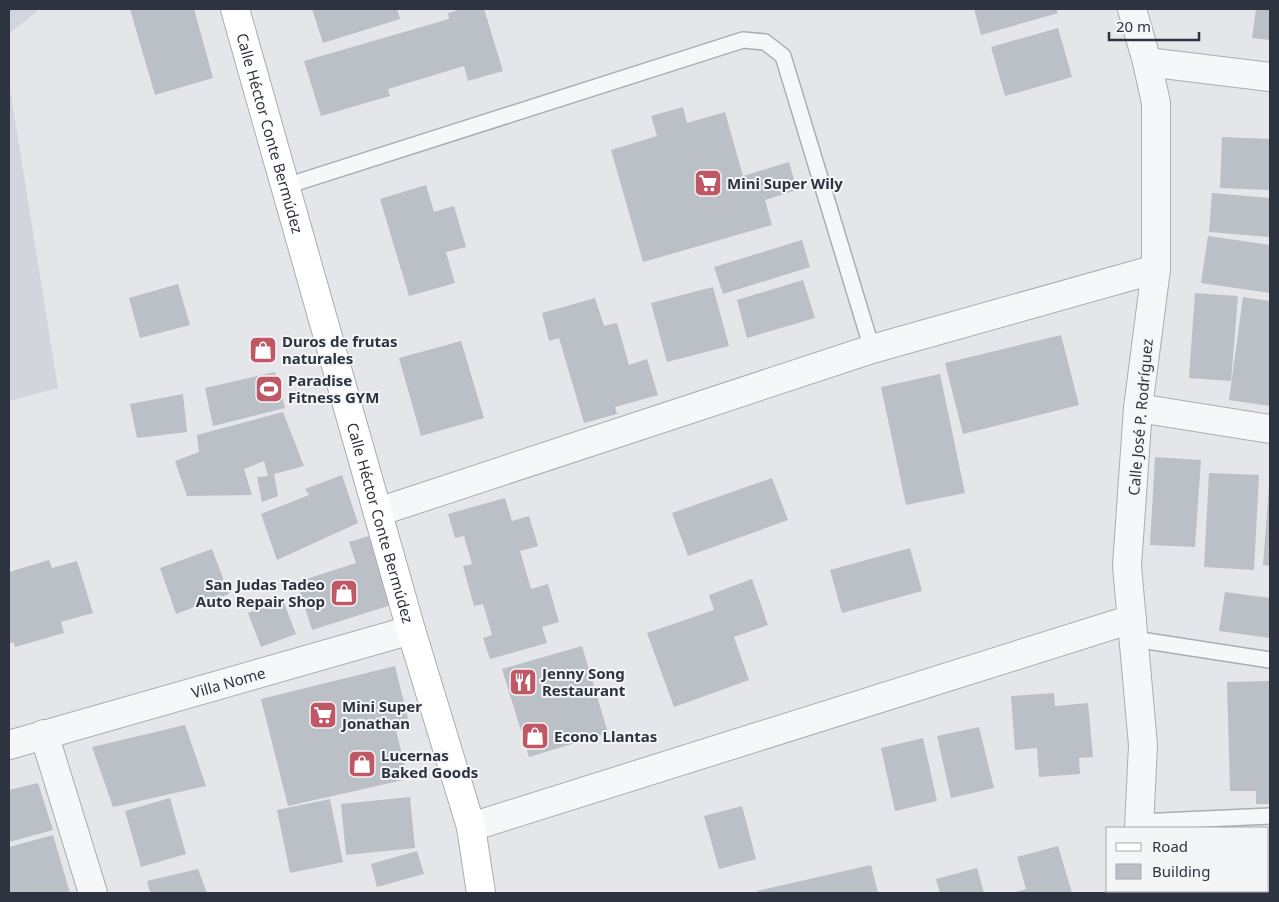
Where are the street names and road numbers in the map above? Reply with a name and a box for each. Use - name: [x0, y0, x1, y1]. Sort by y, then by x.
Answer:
- street label: Calle Héctor Conte Bermúdez: [232, 31, 308, 236]
- street label: Calle José P. Rodríguez: [1123, 338, 1157, 496]
- street label: Calle Héctor Conte Bermúdez: [343, 420, 419, 625]
- street label: Villa Nome: [189, 662, 267, 702]

